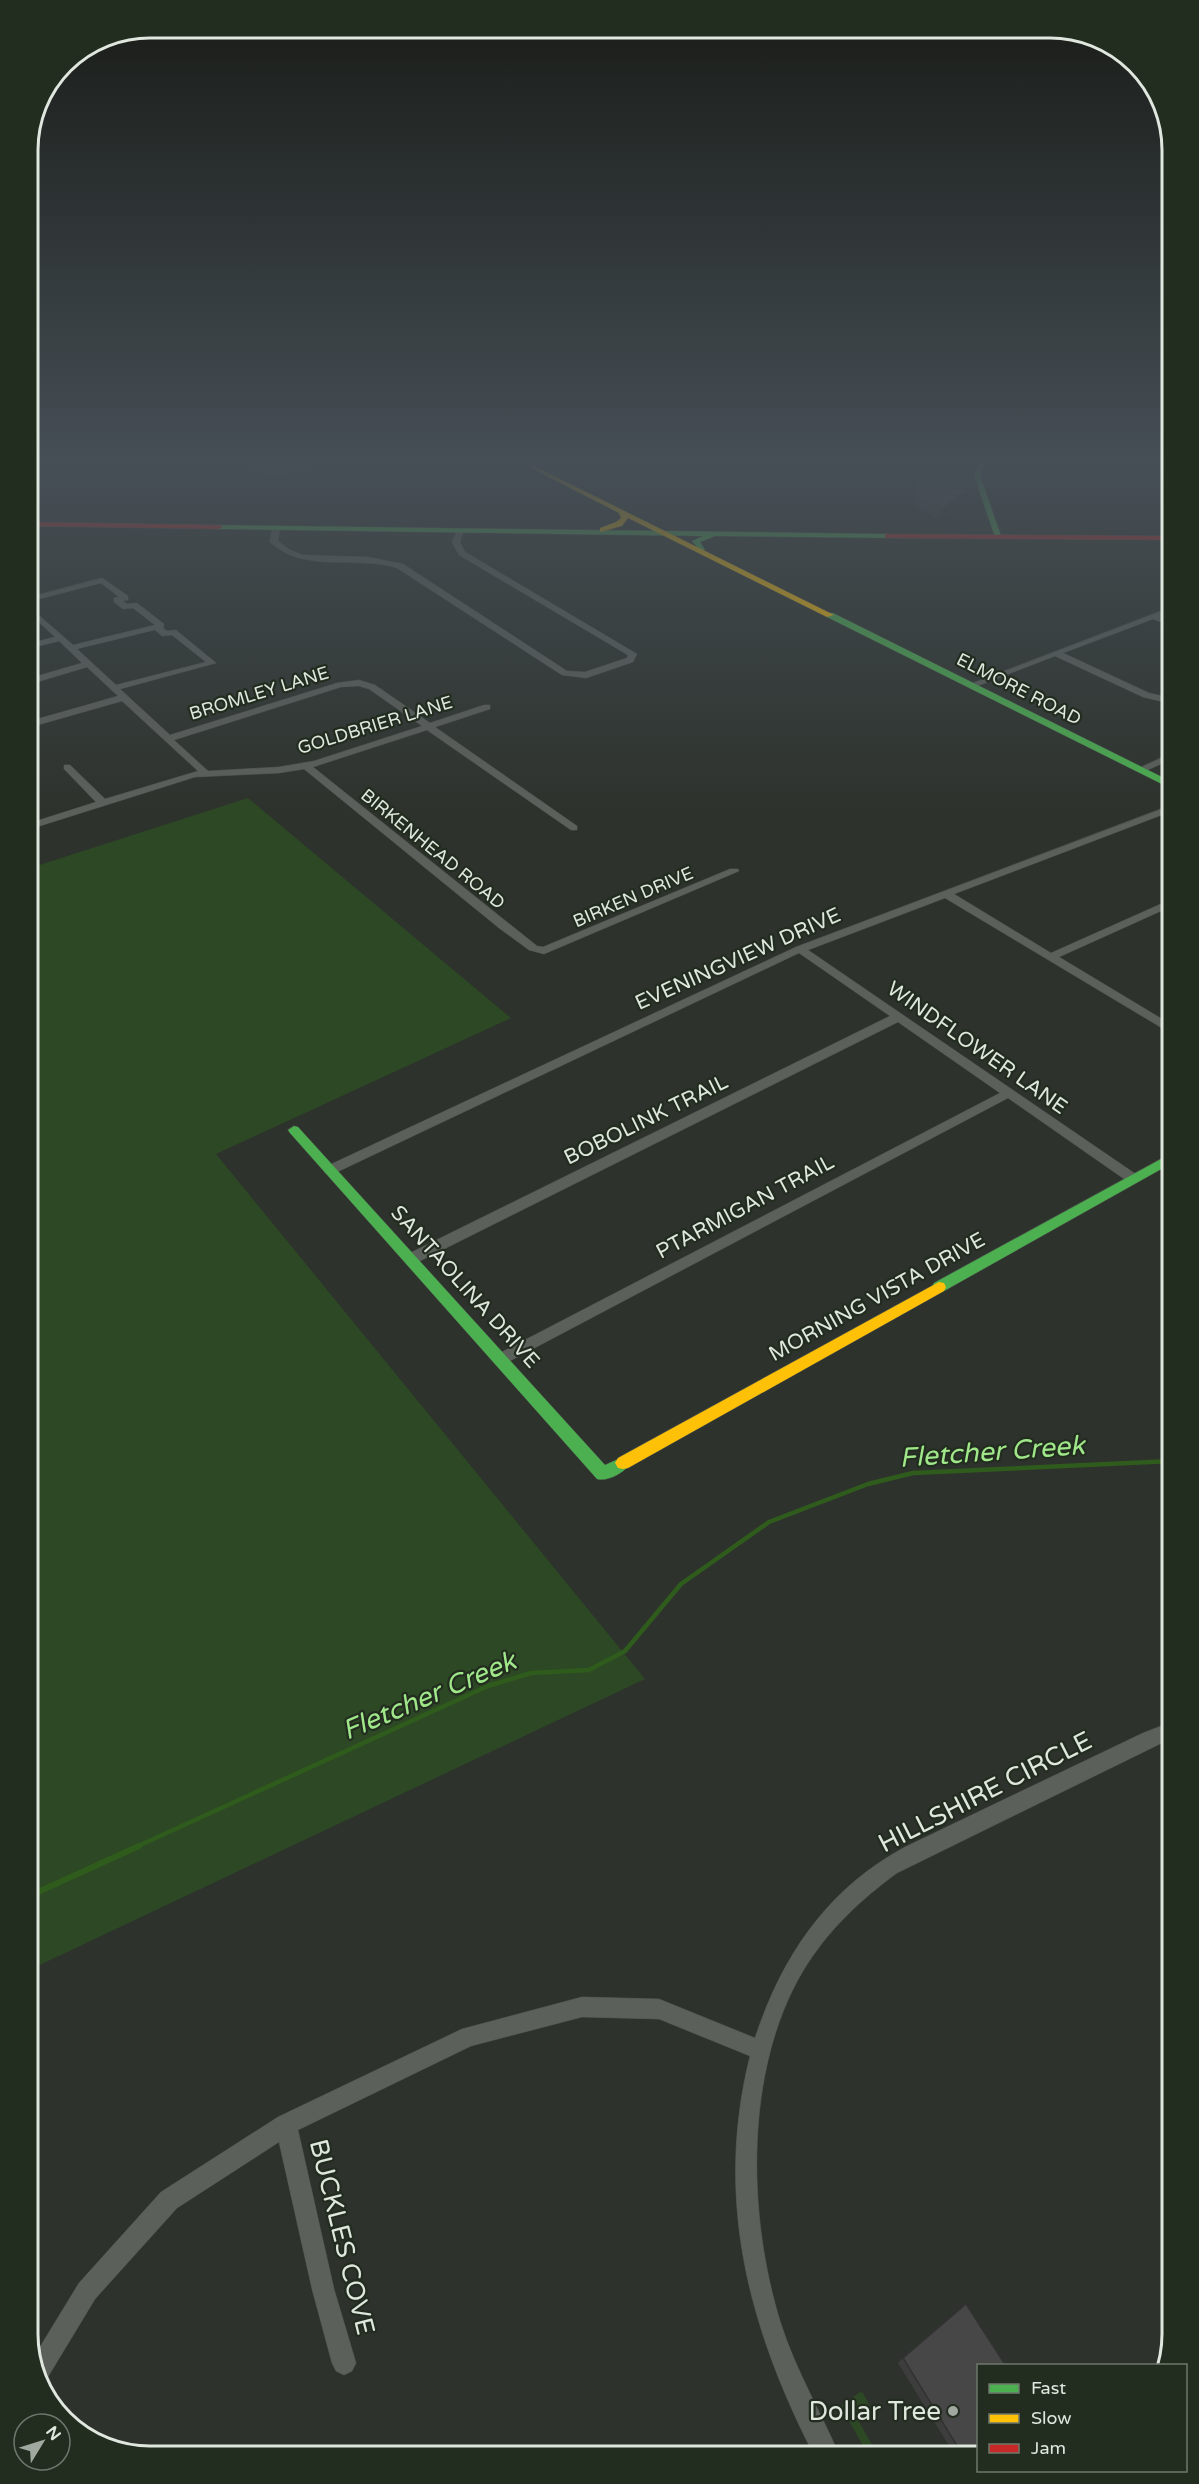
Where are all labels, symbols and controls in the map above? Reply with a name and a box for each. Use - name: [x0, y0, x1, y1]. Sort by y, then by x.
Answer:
- street label: ELMORE ROAD: [953, 648, 1085, 730]
- street label: BROMLEY LANE: [187, 661, 331, 725]
- street label: GOLDBRIER LANE: [295, 691, 455, 759]
- street label: BIRKENHEAD ROAD: [356, 784, 510, 914]
- street label: BIRKEN DRIVE: [570, 862, 696, 932]
- street label: EVENINGVIEW DRIVE: [631, 902, 845, 1016]
- street label: WINDFLOWER LANE: [882, 976, 1072, 1120]
- street label: BOBOLINK TRAIL: [560, 1069, 732, 1171]
- street label: PTARMIGAN TRAIL: [652, 1150, 838, 1264]
- street label: SANTAOLINA DRIVE: [385, 1201, 545, 1373]
- street label: MORNING VISTA DRIVE: [765, 1227, 989, 1367]
- water label: Fletcher Creek: [898, 1429, 1088, 1475]
- water label: Fletcher Creek: [337, 1644, 523, 1747]
- street label: HILLSHIRE CIRCLE: [873, 1725, 1097, 1859]
- street label: BUCKLES COVE: [303, 2136, 381, 2338]
- legend: [977, 2364, 1187, 2472]
- text: Fast: [1031, 2377, 1066, 2399]
- place label: Dollar Tree: [809, 2396, 941, 2427]
- marker: Dollar Tree: [946, 2404, 960, 2418]
- text: Slow: [1031, 2407, 1072, 2429]
- north arrow: [12, 2412, 72, 2472]
- text: N: [41, 2422, 65, 2445]
- text: Jam: [1031, 2437, 1066, 2459]

